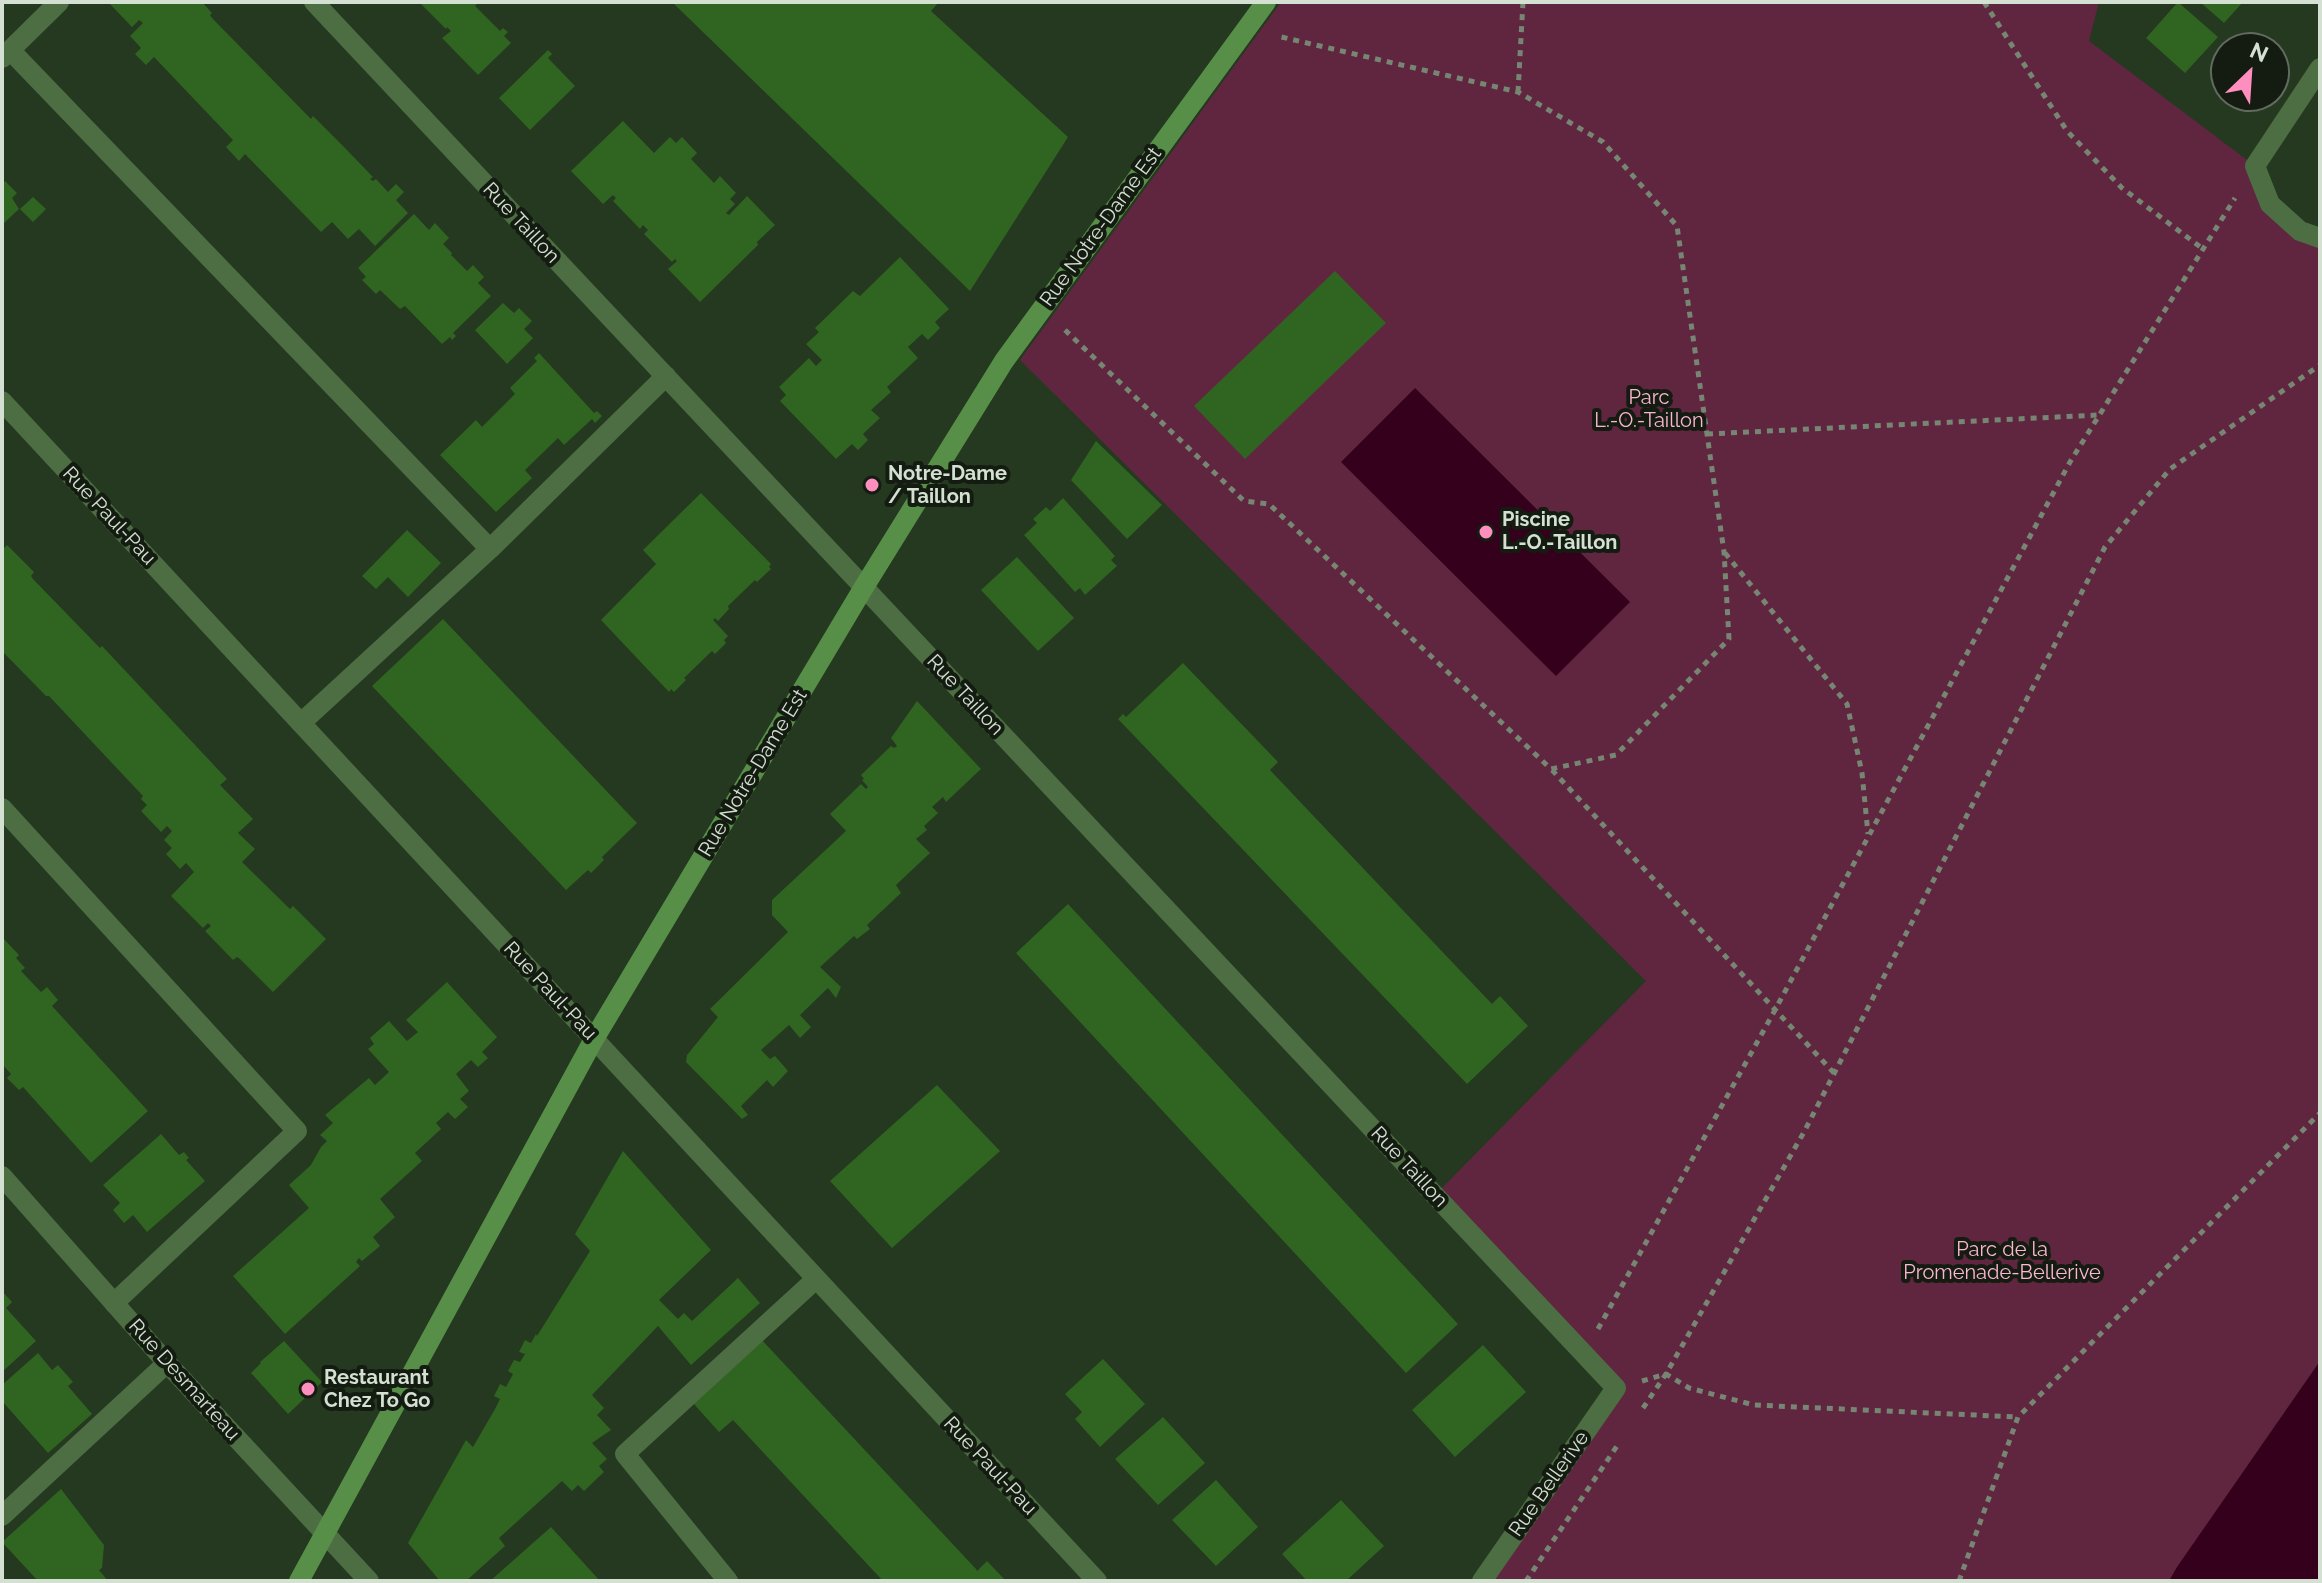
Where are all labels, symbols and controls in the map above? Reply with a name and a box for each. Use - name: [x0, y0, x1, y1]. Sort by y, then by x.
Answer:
- north arrow: [2210, 32, 2290, 112]
- text: N: [2246, 37, 2272, 67]
- street label: Rue Notre-Dame Est: [1035, 143, 1167, 311]
- street label: Rue Taillon: [478, 178, 564, 268]
- park label: Parc L.-O.-Taillon: [1594, 386, 1704, 433]
- street label: Rue Paul-Pau: [57, 462, 161, 570]
- place label: Notre-Dame / Taillon: [888, 462, 1007, 509]
- marker: Notre-Dame / Taillon: [863, 476, 881, 494]
- place label: Piscine L.-O.-Taillon: [1502, 508, 1617, 555]
- marker: Piscine L.-O.-Taillon: [1477, 523, 1495, 541]
- street label: Rue Taillon: [922, 650, 1008, 740]
- street label: Rue Notre-Dame Est: [694, 685, 812, 861]
- street label: Rue Paul-Pau: [498, 937, 602, 1045]
- street label: Rue Taillon: [1366, 1122, 1452, 1212]
- park label: Parc de la Promenade-Bellerive: [1903, 1238, 2101, 1285]
- street label: Rue Desmarteau: [123, 1314, 245, 1446]
- place label: Restaurant Chez To Go: [324, 1366, 430, 1413]
- marker: Restaurant Chez To Go: [299, 1380, 317, 1398]
- street label: Rue Paul-Pau: [938, 1412, 1042, 1520]
- street label: Rue Bellerive: [1504, 1427, 1594, 1541]

